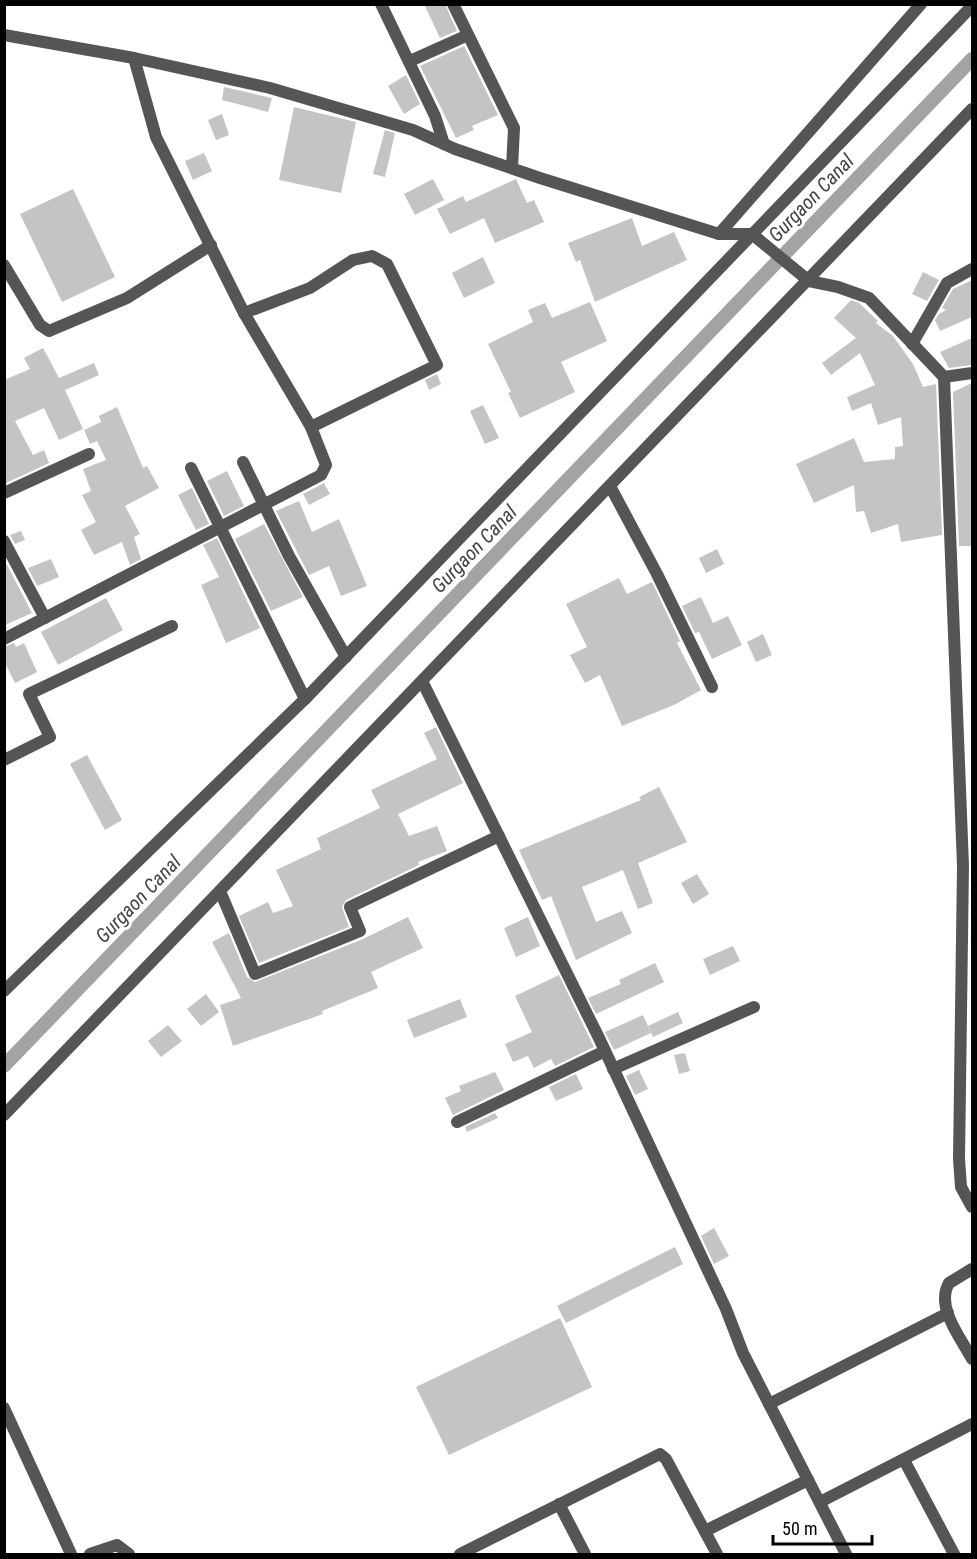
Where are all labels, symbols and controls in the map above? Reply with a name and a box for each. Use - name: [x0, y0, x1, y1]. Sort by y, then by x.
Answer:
- water label: Gurgaon Canal: [763, 149, 859, 247]
- water label: Gurgaon Canal: [426, 500, 522, 598]
- water label: Gurgaon Canal: [90, 850, 186, 948]
- scale bar: [773, 1508, 872, 1546]
- text: 50 m: [782, 1518, 817, 1539]

